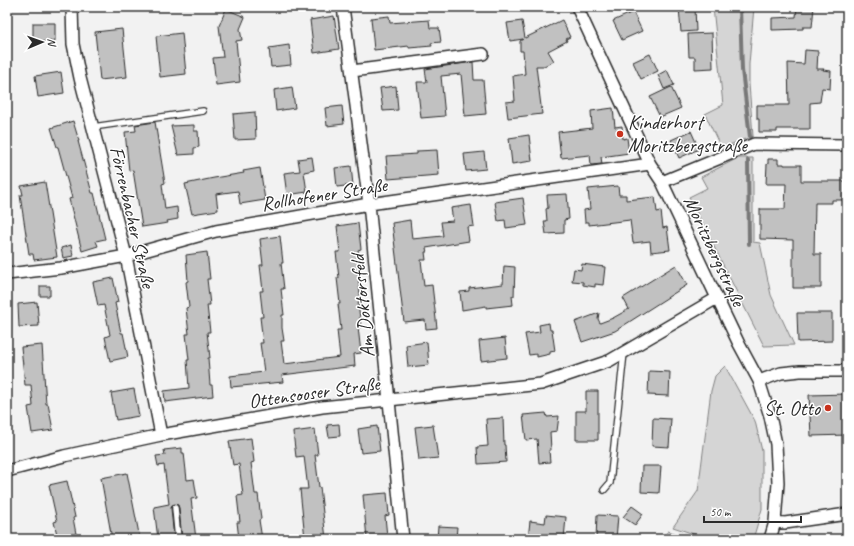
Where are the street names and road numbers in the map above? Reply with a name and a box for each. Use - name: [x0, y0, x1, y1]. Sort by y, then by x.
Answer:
- street label: Förrenbacher Straße: [104, 144, 161, 292]
- street label: Rollhofener Straße: [260, 172, 390, 217]
- street label: Moritzbergstraße: [678, 192, 752, 312]
- street label: Am Doktorsfeld: [344, 250, 380, 359]
- street label: Ottensooser Straße: [247, 371, 383, 414]

